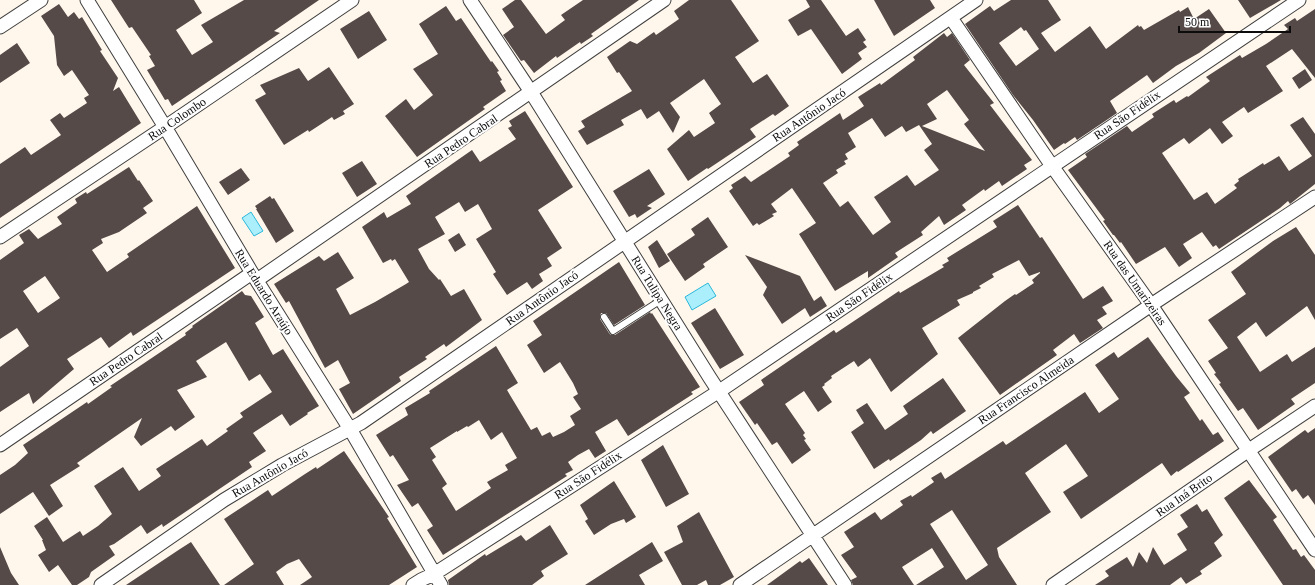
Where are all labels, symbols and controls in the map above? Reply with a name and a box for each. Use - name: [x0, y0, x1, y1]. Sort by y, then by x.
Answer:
- scale bar: [1179, 8, 1290, 34]
- text: 50 m: [1185, 15, 1210, 29]
- street label: Rua Antônio Jacó: [770, 85, 848, 145]
- street label: Rua São Fidélix: [1091, 88, 1163, 142]
- street label: Rua Colombo: [145, 94, 209, 144]
- street label: Rua Pedro Cabral: [422, 111, 501, 171]
- street label: Rua das Umarizeiras: [1101, 238, 1170, 328]
- street label: Rua Eduardo Araújo: [232, 246, 296, 338]
- street label: Rua Tulipa Negra: [628, 253, 686, 333]
- street label: Rua Antônio Jacó: [503, 268, 581, 328]
- street label: Rua São Fidélix: [823, 270, 895, 324]
- street label: Rua Pedro Cabral: [87, 329, 166, 389]
- street label: Rua Francisco Almeida: [975, 352, 1077, 427]
- street label: Rua Antônio Jacó: [230, 446, 310, 500]
- street label: Rua São Fidélix: [552, 448, 624, 502]
- street label: Rua Iná Brito: [1153, 471, 1215, 519]

